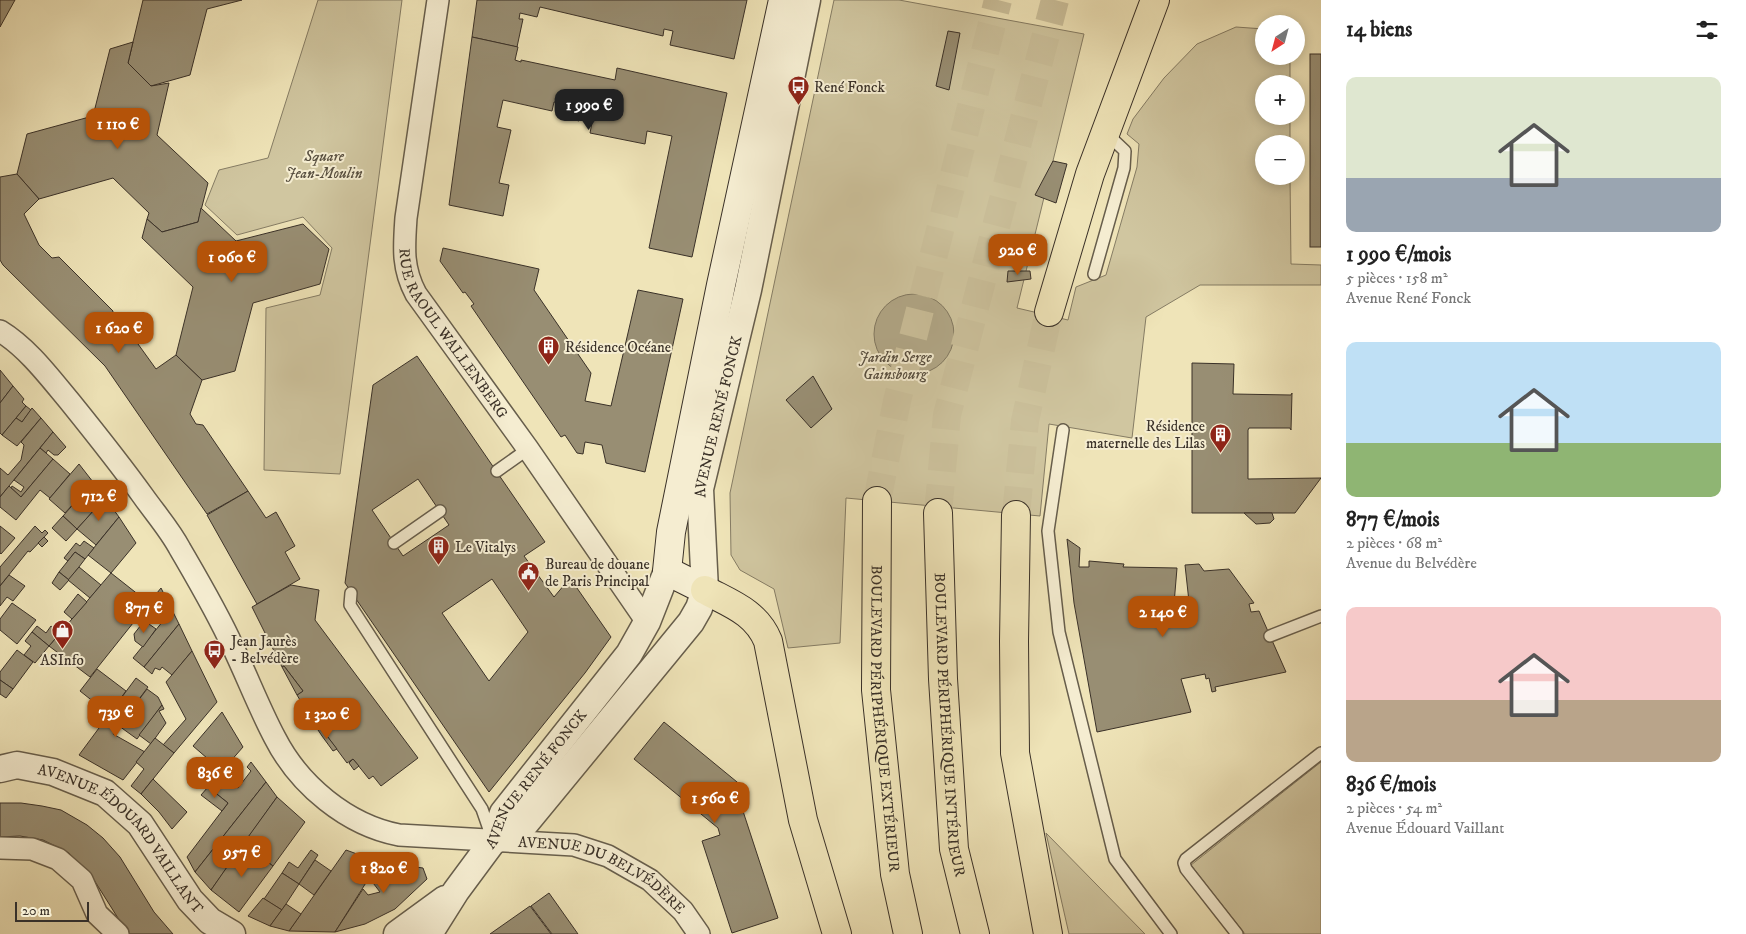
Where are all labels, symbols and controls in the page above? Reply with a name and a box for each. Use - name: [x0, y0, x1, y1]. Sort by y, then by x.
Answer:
- north arrow: [1255, 15, 1305, 65]
- map controls: [1255, 15, 1305, 185]
- icon: filters: [1693, 16, 1721, 44]
- text: 14 biens: [1346, 17, 1412, 43]
- bus stop icon: René Fonck: [786, 75, 810, 106]
- button: +: [1255, 75, 1305, 125]
- place label: René Fonck: [814, 78, 886, 97]
- pin: 1 990 €: [543, 88, 635, 131]
- text: 1 990 €: [566, 95, 612, 115]
- pin: 1 110 €: [72, 108, 164, 150]
- icon: home: [1489, 110, 1579, 200]
- text: 1 110 €: [97, 114, 139, 134]
- button: −: [1255, 135, 1305, 185]
- park label: Square Jean-Moulin: [286, 147, 363, 183]
- pin: 920 €: [983, 234, 1053, 276]
- pin: 1 060 €: [186, 240, 278, 283]
- text: 920 €: [999, 240, 1037, 260]
- text: 1 990 €/mois: [1346, 242, 1451, 268]
- text: 1 060 €: [208, 247, 256, 267]
- street label: RUE RAOUL WALLENBERG: [395, 248, 512, 422]
- text: 5 pièces · 158 m²: [1346, 268, 1448, 288]
- text: Avenue René Fonck: [1346, 288, 1471, 308]
- pin: 1 620 €: [73, 312, 165, 354]
- text: 1 620 €: [96, 318, 142, 338]
- street label: AVENUE RENÉ FONCK: [690, 333, 746, 498]
- building icon: Résidence Océane: [537, 335, 561, 366]
- place label: Résidence Océane: [565, 338, 671, 357]
- park label: Jardin Serge Gainsbourg: [859, 348, 932, 384]
- icon: home: [1489, 375, 1579, 465]
- place label: Résidence maternelle des Lilas: [1086, 417, 1205, 453]
- building icon: Résidence maternelle des Lilas: [1209, 423, 1233, 454]
- pin: 712 €: [64, 480, 134, 522]
- text: 712 €: [82, 486, 116, 506]
- text: 877 €/mois: [1346, 507, 1440, 533]
- text: 2 pièces · 68 m²: [1346, 533, 1442, 553]
- building icon: Le Vitalys: [427, 535, 451, 566]
- place label: Le Vitalys: [455, 538, 516, 557]
- text: Avenue du Belvédère: [1346, 553, 1477, 573]
- place label: Bureau de douane de Paris Principal: [545, 555, 650, 591]
- public building icon: Bureau de douane de Paris Principal: [517, 561, 541, 592]
- street label: BOULEVARD PÉRIPHÉRIQUE EXTÉRIEUR: [866, 565, 904, 873]
- street label: BOULEVARD PÉRIPHÉRIQUE INTÉRIEUR: [930, 572, 970, 878]
- pin: 877 €: [109, 592, 179, 634]
- pin: 2 140 €: [1117, 596, 1209, 638]
- text: 877 €: [125, 598, 163, 618]
- text: 2 140 €: [1139, 602, 1187, 622]
- shop icon: ASInfo: [50, 619, 74, 650]
- place label: Jean Jaurès - Belvédère: [229, 632, 299, 668]
- bus stop icon: Jean Jaurès - Belvédère: [203, 638, 227, 669]
- icon: home: [1489, 640, 1579, 730]
- place label: ASInfo: [40, 651, 84, 670]
- pin: 739 €: [81, 696, 151, 738]
- pin: 1 320 €: [281, 698, 373, 740]
- text: 739 €: [98, 702, 134, 722]
- text: 1 320 €: [305, 704, 349, 724]
- street label: AVENUE RENÉ FONCK: [481, 705, 591, 852]
- pin: 836 €: [180, 756, 250, 799]
- street label: AVENUE ÉDOUARD VAILLANT: [36, 760, 208, 918]
- text: 836 €: [197, 763, 233, 783]
- text: 836 €/mois: [1346, 772, 1436, 798]
- pin: 1 560 €: [669, 782, 761, 824]
- text: 1 560 €: [692, 788, 739, 808]
- text: 2 pièces · 54 m²: [1346, 798, 1442, 818]
- text: Avenue Édouard Vaillant: [1346, 818, 1504, 838]
- street label: AVENUE DU BELVÉDÈRE: [517, 832, 690, 918]
- pin: 957 €: [207, 836, 277, 878]
- text: 957 €: [223, 842, 261, 862]
- pin: 1 820 €: [338, 852, 430, 894]
- text: 1 820 €: [361, 858, 407, 878]
- scale bar: [15, 899, 89, 922]
- text: 20 m: [22, 902, 50, 920]

